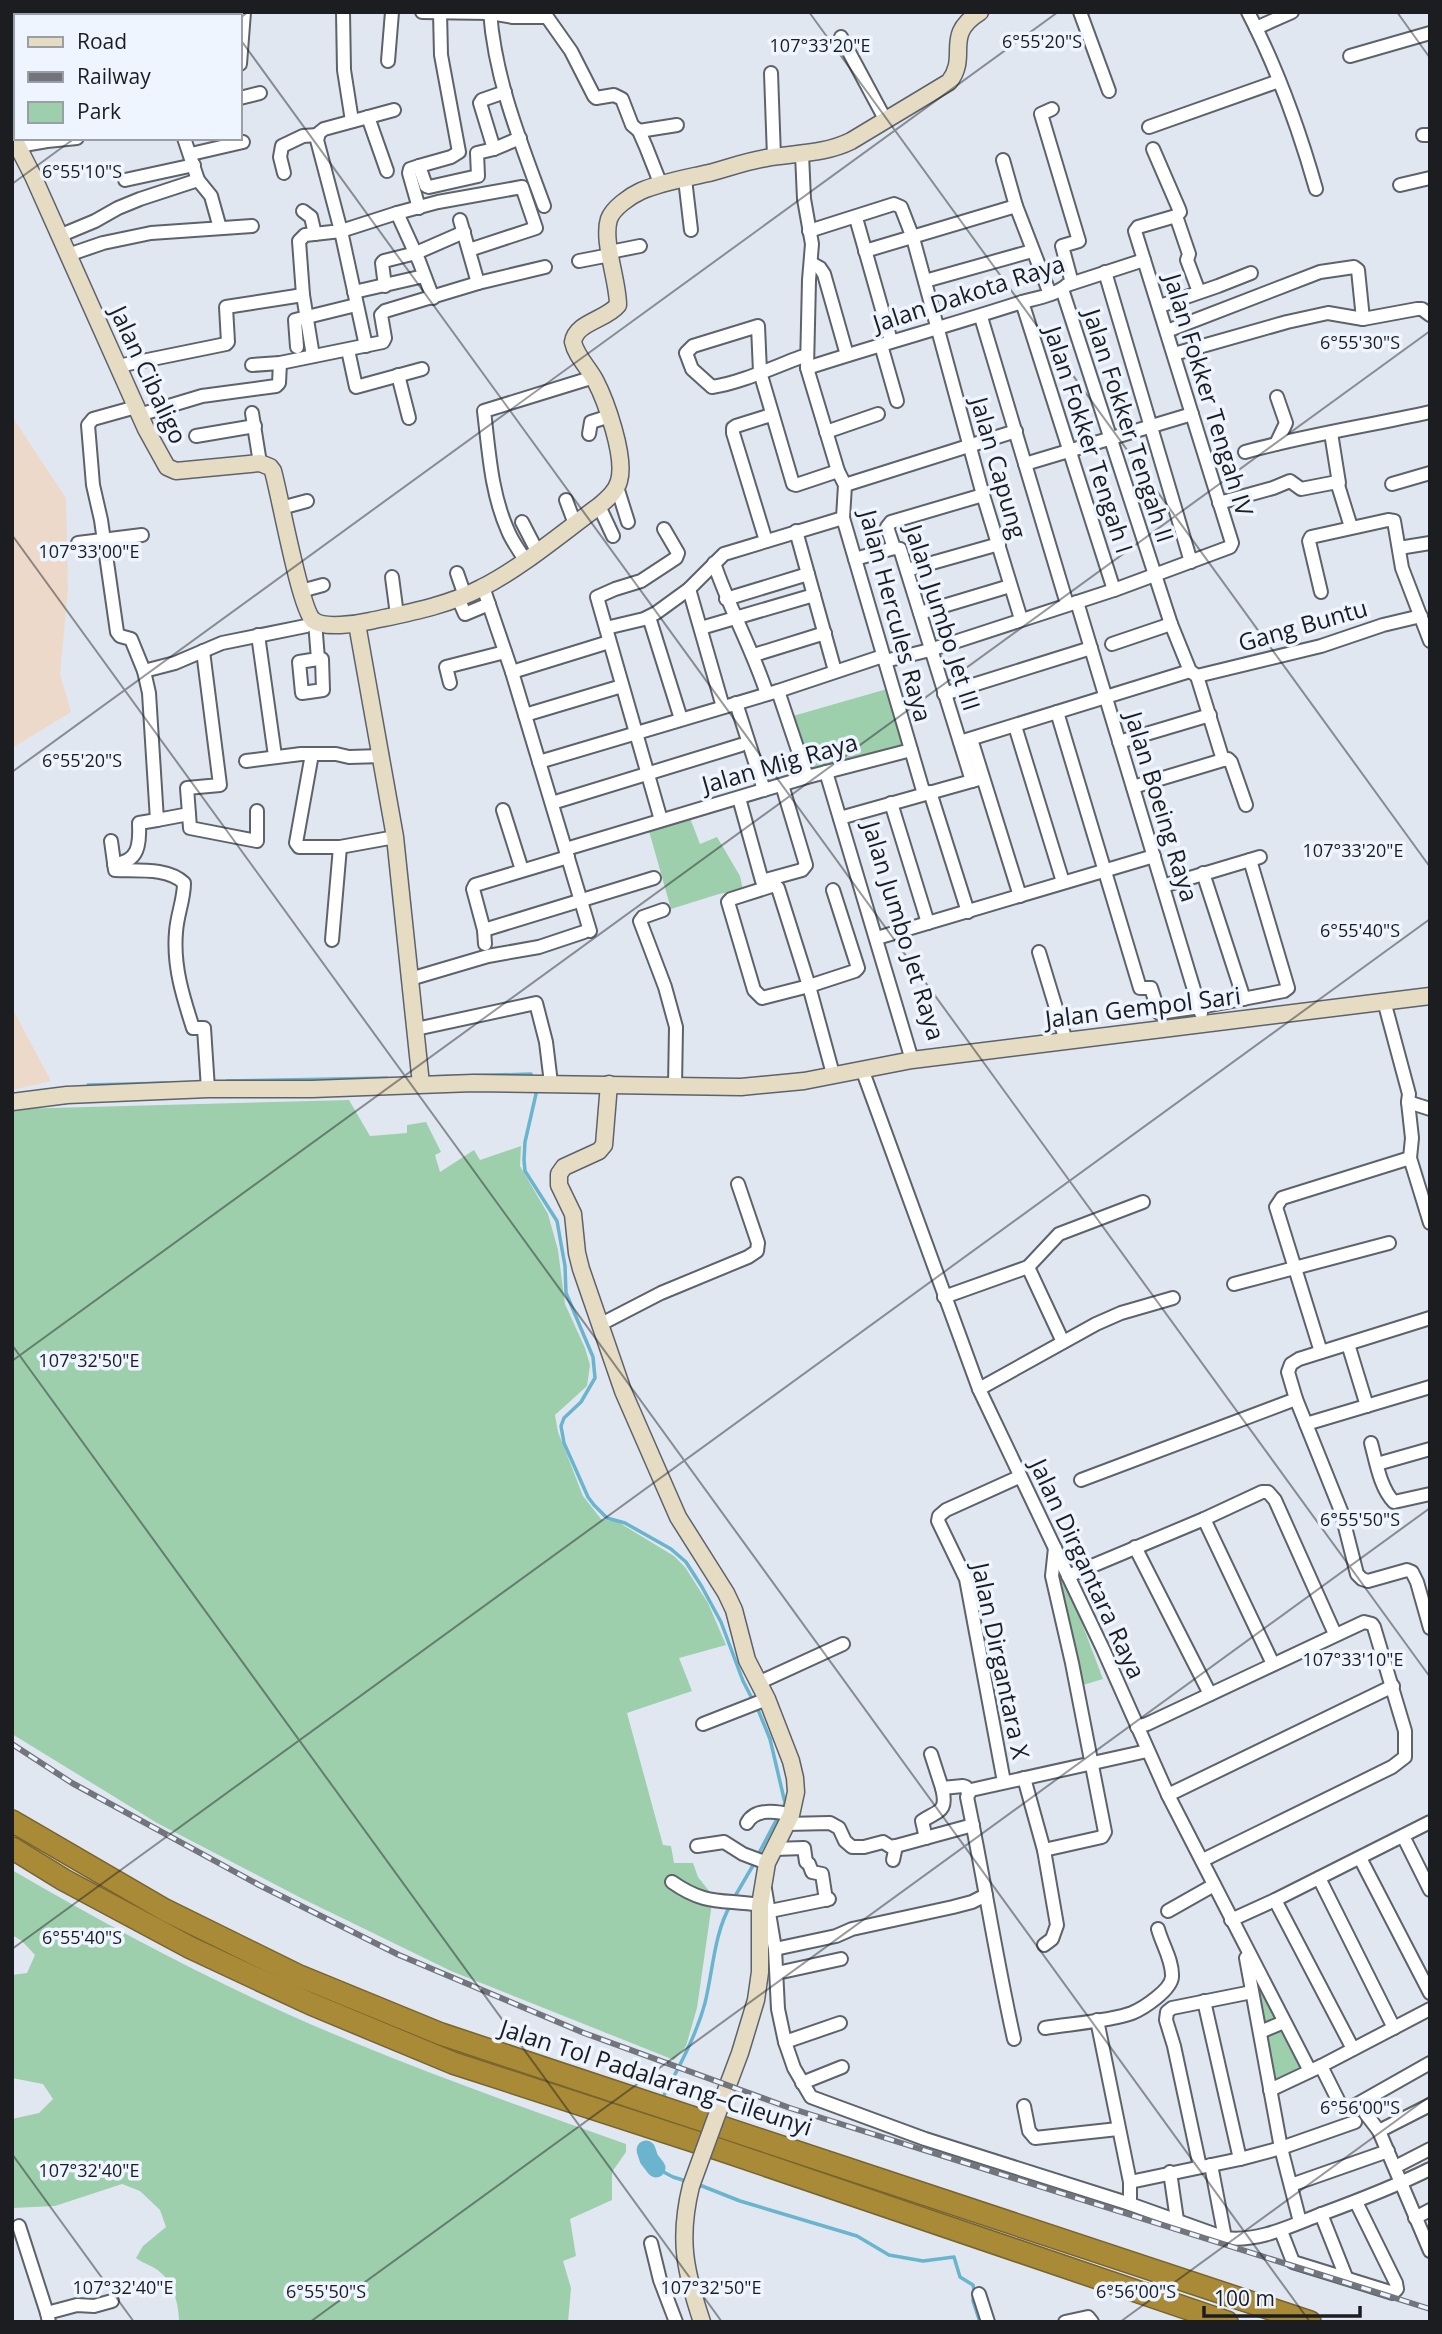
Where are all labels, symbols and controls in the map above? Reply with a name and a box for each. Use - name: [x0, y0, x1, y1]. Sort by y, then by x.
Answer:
- legend: [14, 14, 242, 140]
- text: Road: [77, 27, 127, 55]
- text: 6°55'20"S: [1002, 29, 1082, 53]
- text: 107°33'20"E: [770, 33, 870, 57]
- text: Railway: [77, 62, 151, 90]
- text: Park: [77, 97, 121, 125]
- text: 6°55'10"S: [42, 159, 122, 183]
- street label: Jalan Dakota Raya: [867, 246, 1069, 340]
- street label: Jalan Fokker Tengah IV: [1156, 268, 1262, 520]
- street label: Jalan Cibaligo: [102, 298, 196, 449]
- street label: Jalan Fokker Tengah II: [1077, 306, 1179, 546]
- street label: Jalan Fokker Tengah I: [1038, 323, 1138, 557]
- text: 6°55'30"S: [1320, 330, 1400, 354]
- street label: Jalan Capung: [963, 391, 1035, 542]
- street label: Jalan Hercules Raya: [852, 504, 941, 725]
- street label: Jalan Jumbo Jet III: [897, 518, 989, 715]
- text: 107°33'00"E: [39, 539, 139, 563]
- street label: Gang Buntu: [1234, 590, 1371, 659]
- street label: Jalan Boeing Raya: [1117, 706, 1207, 906]
- street label: Jalan Mig Raya: [696, 725, 861, 801]
- text: 6°55'20"S: [42, 748, 122, 772]
- street label: Jalan Jumbo Jet Raya: [855, 815, 953, 1044]
- text: 107°33'20"E: [1303, 838, 1403, 862]
- text: 6°55'40"S: [1320, 918, 1400, 942]
- street label: Jalan Gempol Sari: [1041, 978, 1243, 1035]
- text: 107°32'50"E: [39, 1348, 139, 1372]
- street label: Jalan Dirgantara Raya: [1022, 1451, 1154, 1684]
- text: 6°55'50"S: [1320, 1507, 1400, 1531]
- street label: Jalan Dirgantara X: [964, 1558, 1038, 1762]
- text: 107°33'10"E: [1303, 1647, 1403, 1671]
- text: 6°55'40"S: [42, 1925, 122, 1949]
- street label: Jalan Tol Padalarang–Cileunyi: [494, 2010, 817, 2143]
- text: 6°56'00"S: [1320, 2095, 1400, 2119]
- text: 107°32'40"E: [39, 2158, 139, 2182]
- scale bar: [1204, 2274, 1360, 2318]
- text: 107°32'40"E: [73, 2275, 173, 2299]
- text: 107°32'50"E: [661, 2275, 761, 2299]
- text: 6°55'50"S: [286, 2279, 366, 2303]
- text: 6°56'00"S: [1096, 2279, 1176, 2303]
- text: 100 m: [1214, 2284, 1275, 2312]

